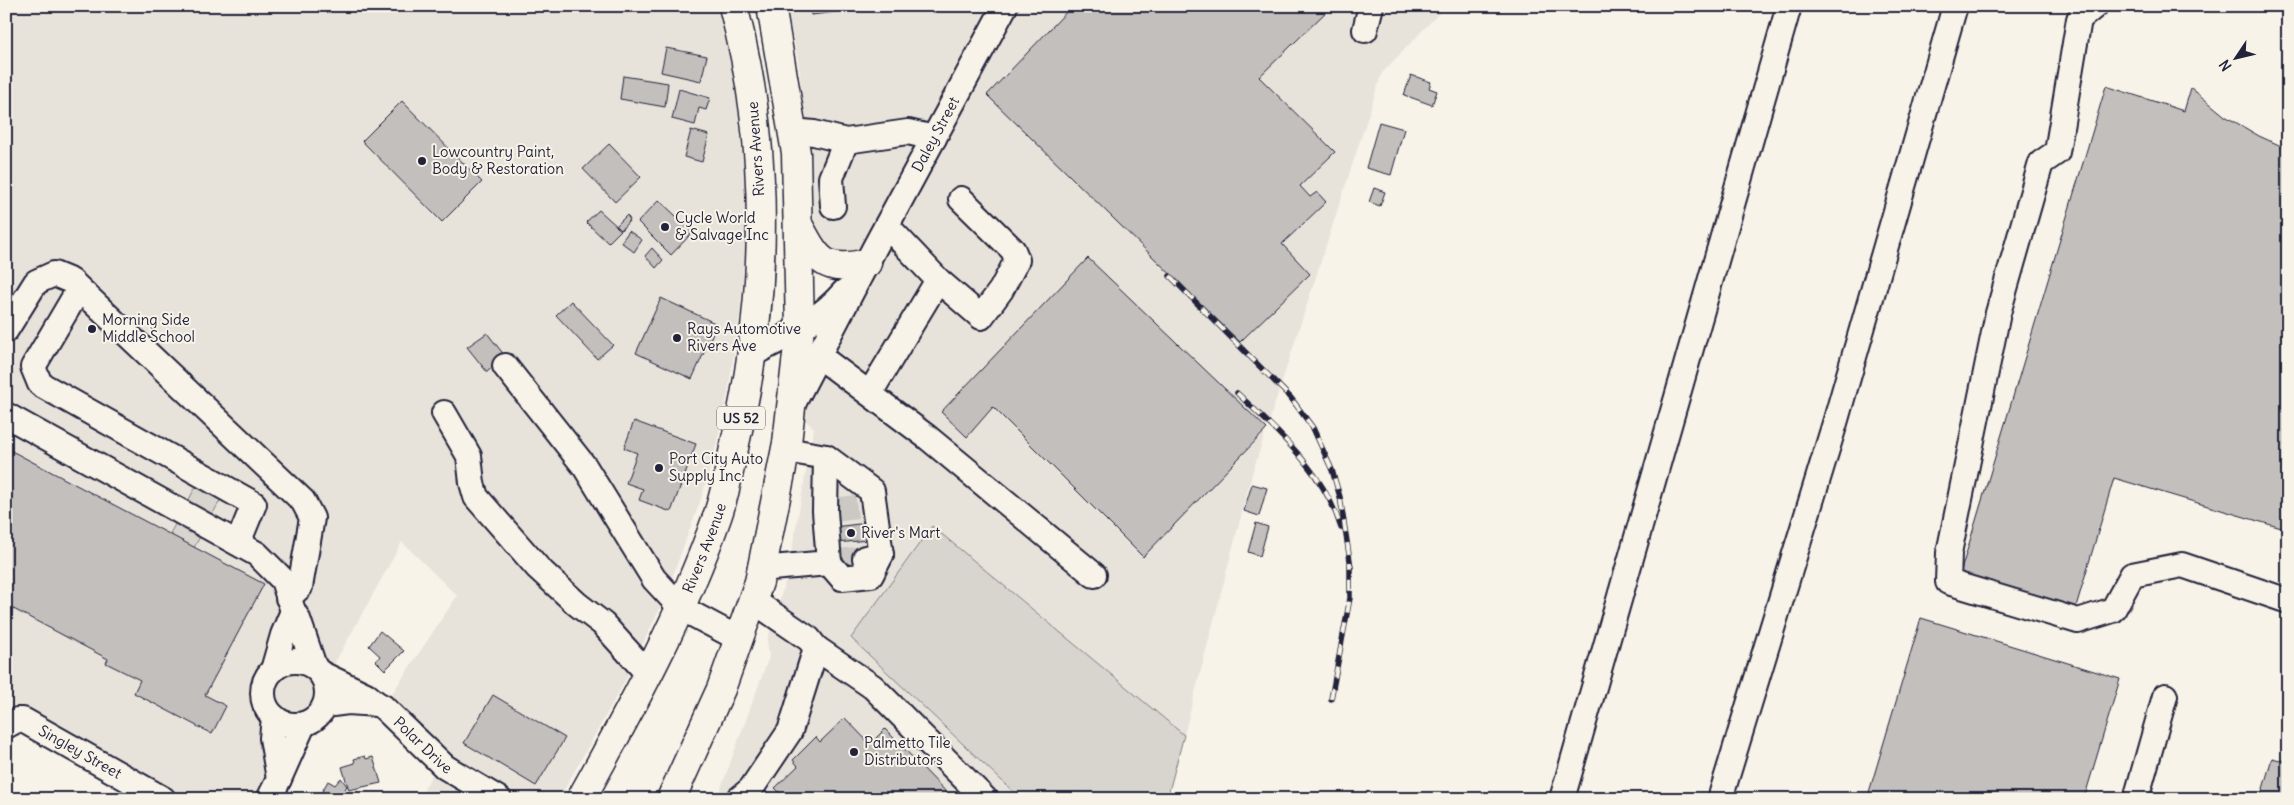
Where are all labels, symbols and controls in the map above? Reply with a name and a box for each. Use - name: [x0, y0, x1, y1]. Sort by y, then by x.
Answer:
- north arrow: [2212, 32, 2262, 82]
- text: N: [2215, 56, 2236, 75]
- street label: Daley Street: [907, 93, 963, 175]
- street label: Rivers Avenue: [743, 101, 768, 197]
- place label: Lowcountry Paint, Body & Restoration: [432, 142, 564, 178]
- marker: Lowcountry Paint, Body & Restoration: [416, 155, 428, 167]
- place label: Cycle World & Salvage Inc: [675, 208, 769, 244]
- marker: Cycle World & Salvage Inc: [659, 221, 671, 233]
- place label: Morning Side Middle School: [102, 310, 195, 346]
- place label: Rays Automotive Rivers Ave: [687, 319, 801, 355]
- marker: Morning Side Middle School: [86, 323, 98, 335]
- marker: Rays Automotive Rivers Ave: [671, 332, 683, 344]
- road number: US 52: [717, 406, 765, 429]
- place label: Port City Auto Supply Inc.: [669, 449, 763, 485]
- marker: Port City Auto Supply Inc.: [653, 462, 665, 474]
- street label: Rivers Avenue: [678, 501, 730, 596]
- place label: River's Mart: [861, 523, 940, 542]
- marker: River's Mart: [845, 527, 857, 539]
- street label: Polar Drive: [390, 712, 455, 778]
- street label: Singley Street: [35, 721, 125, 783]
- place label: Palmetto Tile Distributors: [864, 733, 951, 769]
- marker: Palmetto Tile Distributors: [848, 746, 860, 758]

